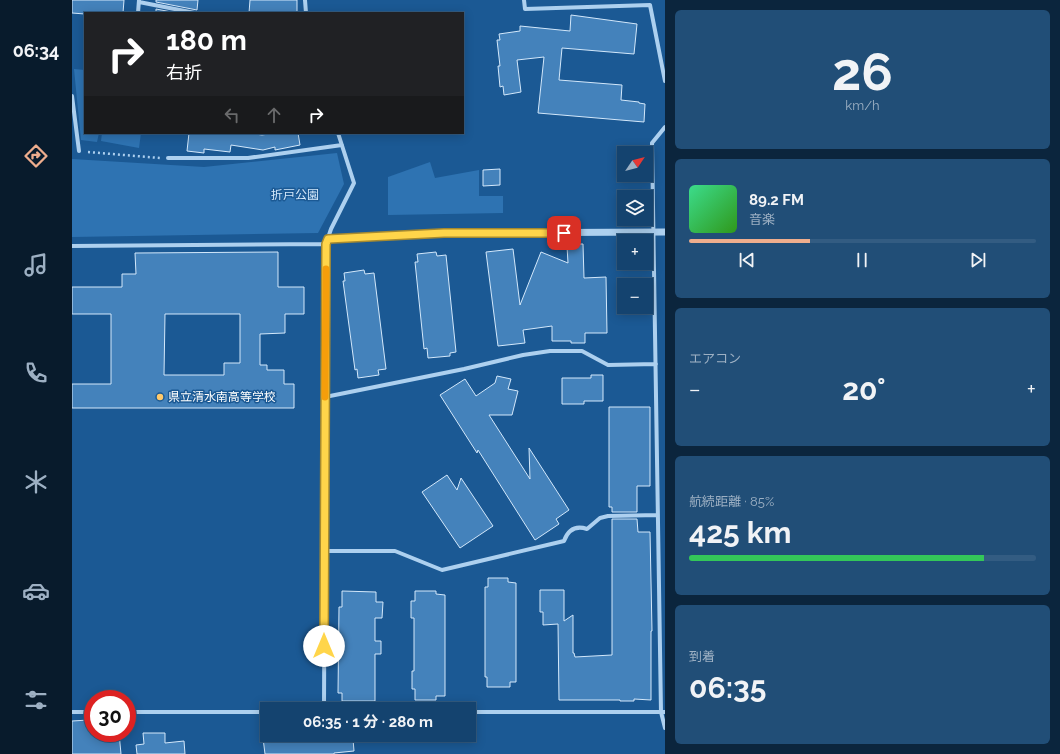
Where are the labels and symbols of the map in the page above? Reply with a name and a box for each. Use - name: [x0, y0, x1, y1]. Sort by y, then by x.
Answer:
- north arrow: [617, 146, 653, 182]
- park label: 折戸公園: [271, 188, 319, 202]
- pin: [547, 216, 581, 250]
- place label: 県立清水南高等学校: [168, 390, 276, 404]
- marker: 県立清水南高等学校: [155, 392, 165, 402]
- position arrow: [303, 625, 345, 667]
- speed limit sign: 30: [84, 690, 136, 742]

